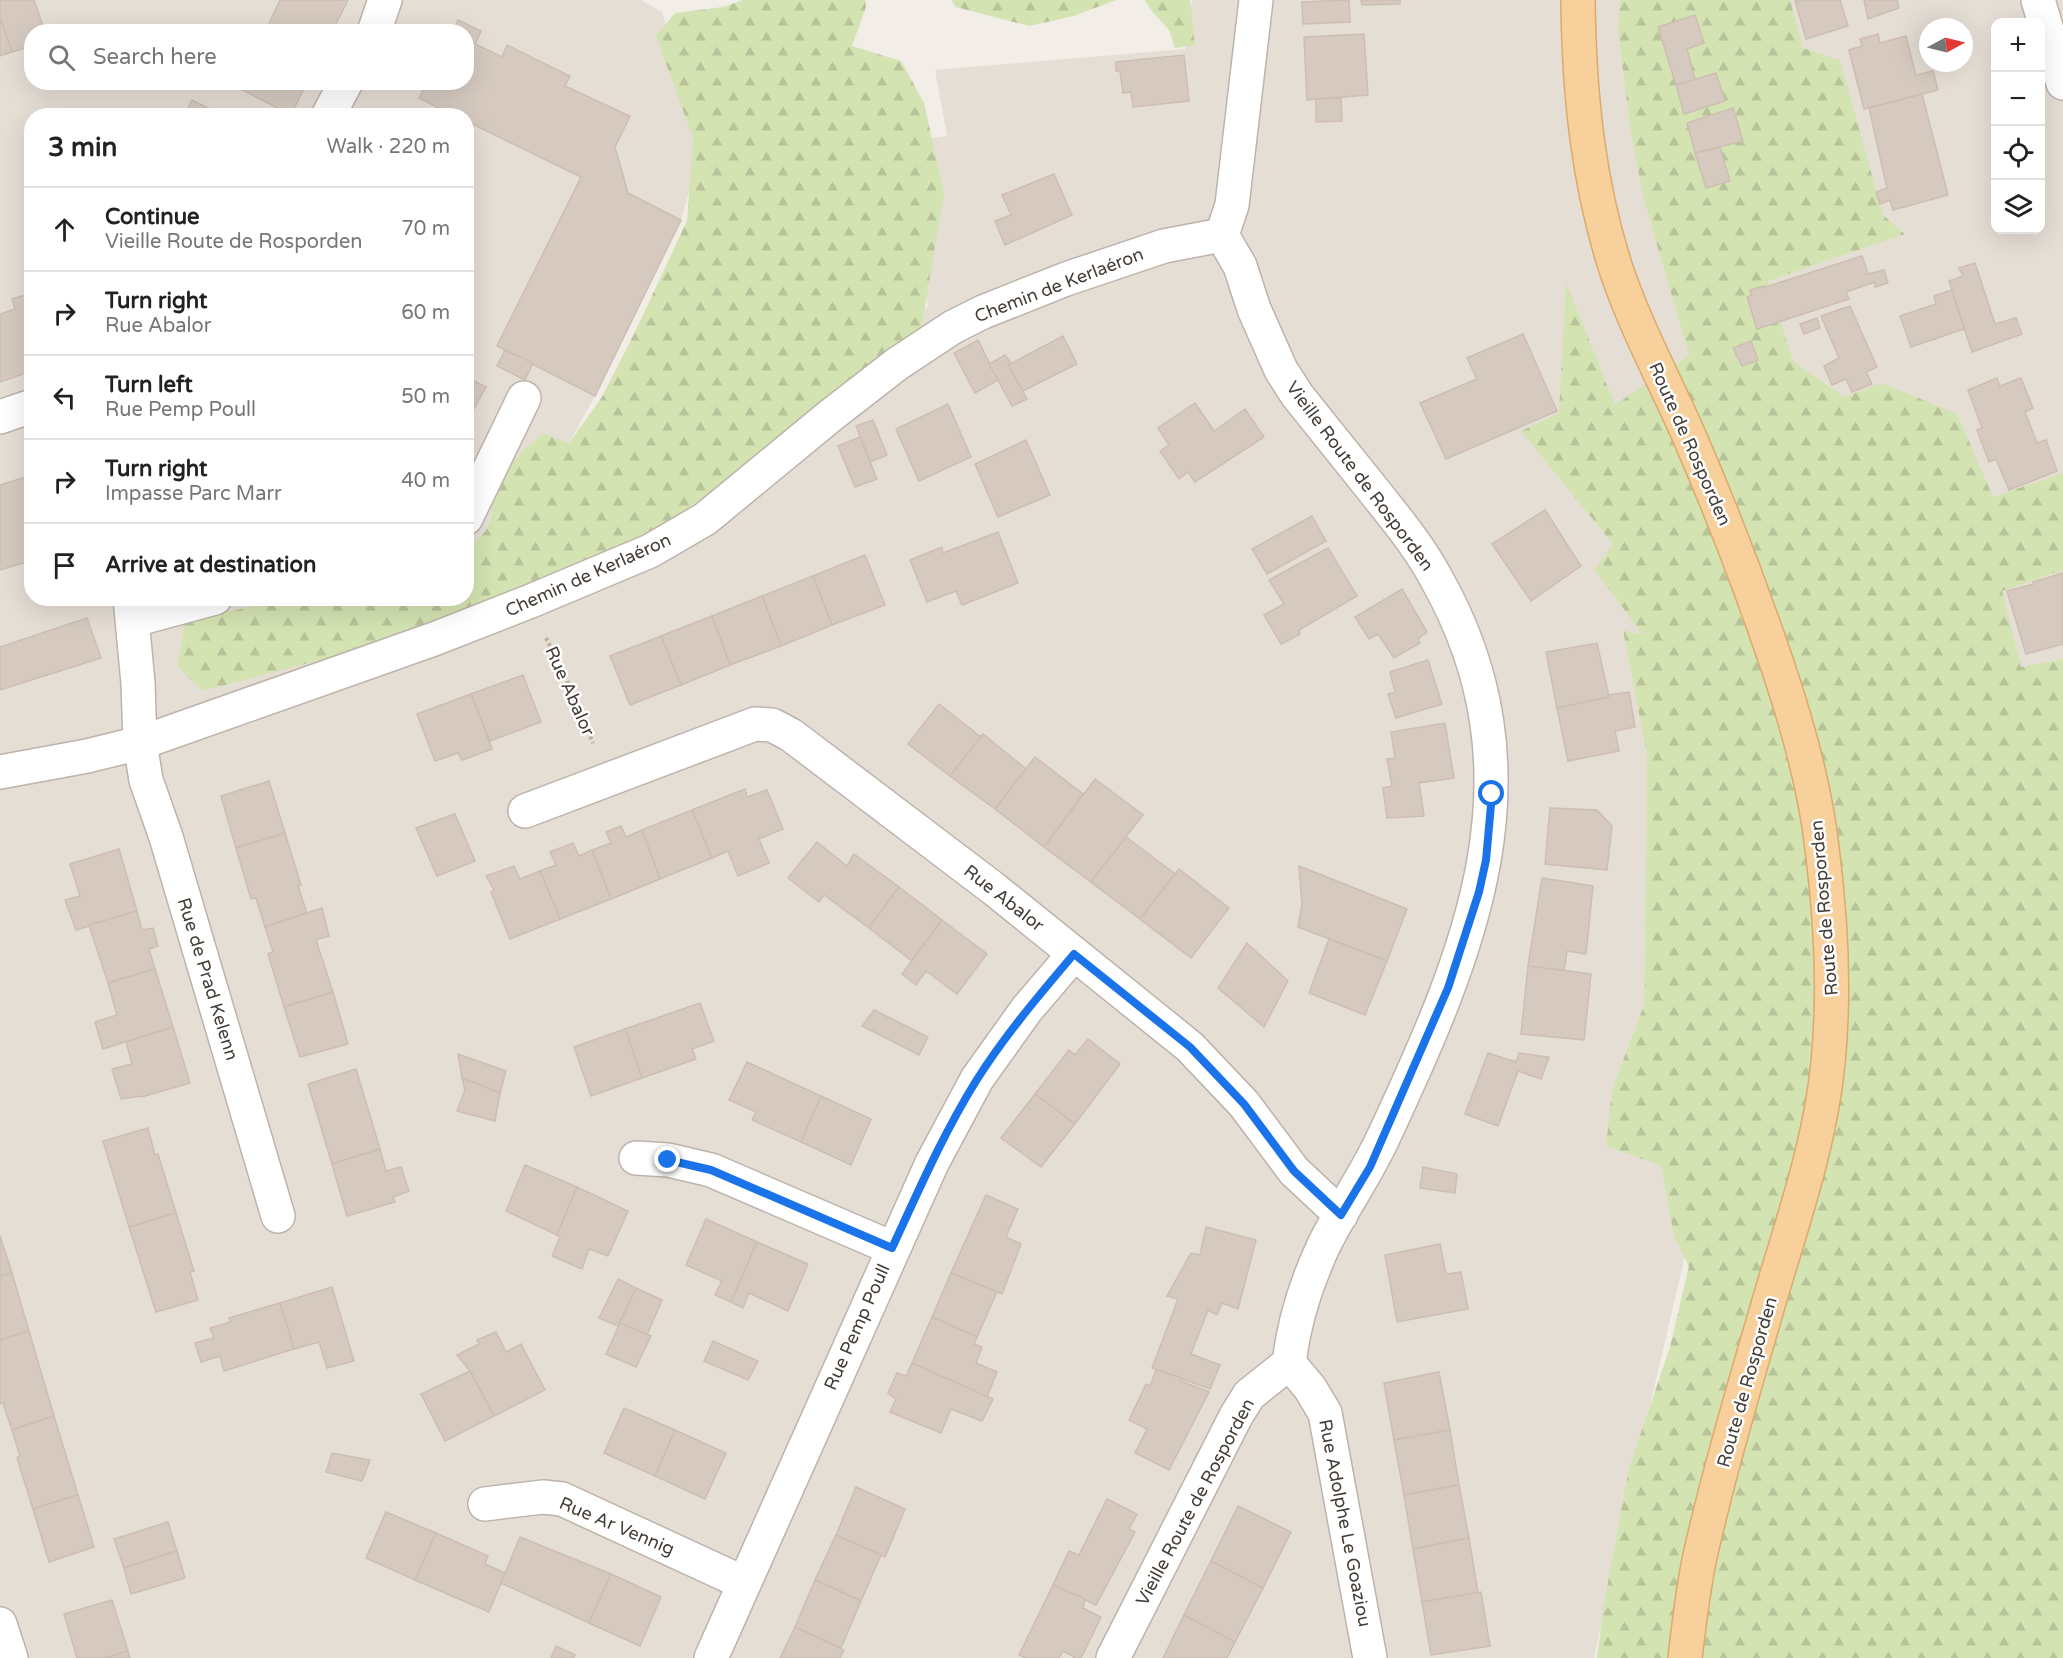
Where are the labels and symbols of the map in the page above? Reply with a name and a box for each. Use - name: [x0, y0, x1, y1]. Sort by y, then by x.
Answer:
- north arrow: [1919, 18, 1973, 72]
- street label: Chemin de Kerlaéron: [972, 243, 1146, 327]
- street label: Route de Rosporden: [1644, 359, 1736, 529]
- street label: Vieille Route de Rosporden: [1281, 377, 1439, 575]
- street label: Chemin de Kerlaéron: [502, 529, 674, 621]
- street label: Rue Abalor: [540, 643, 600, 739]
- route start: [1478, 780, 1504, 806]
- street label: Route de Rosporden: [1805, 819, 1843, 997]
- street label: Rue Abalor: [959, 860, 1049, 936]
- street label: Rue de Prad Kelenn: [173, 895, 243, 1063]
- route end: [654, 1146, 680, 1172]
- street label: Rue Pemp Poull: [819, 1260, 895, 1394]
- street label: Route de Rosporden: [1712, 1294, 1782, 1470]
- street label: Vieille Route de Rosporden: [1131, 1395, 1259, 1609]
- street label: Rue Adolphe Le Goaziou: [1314, 1417, 1376, 1629]
- street label: Rue Ar Vennig: [556, 1492, 678, 1560]

